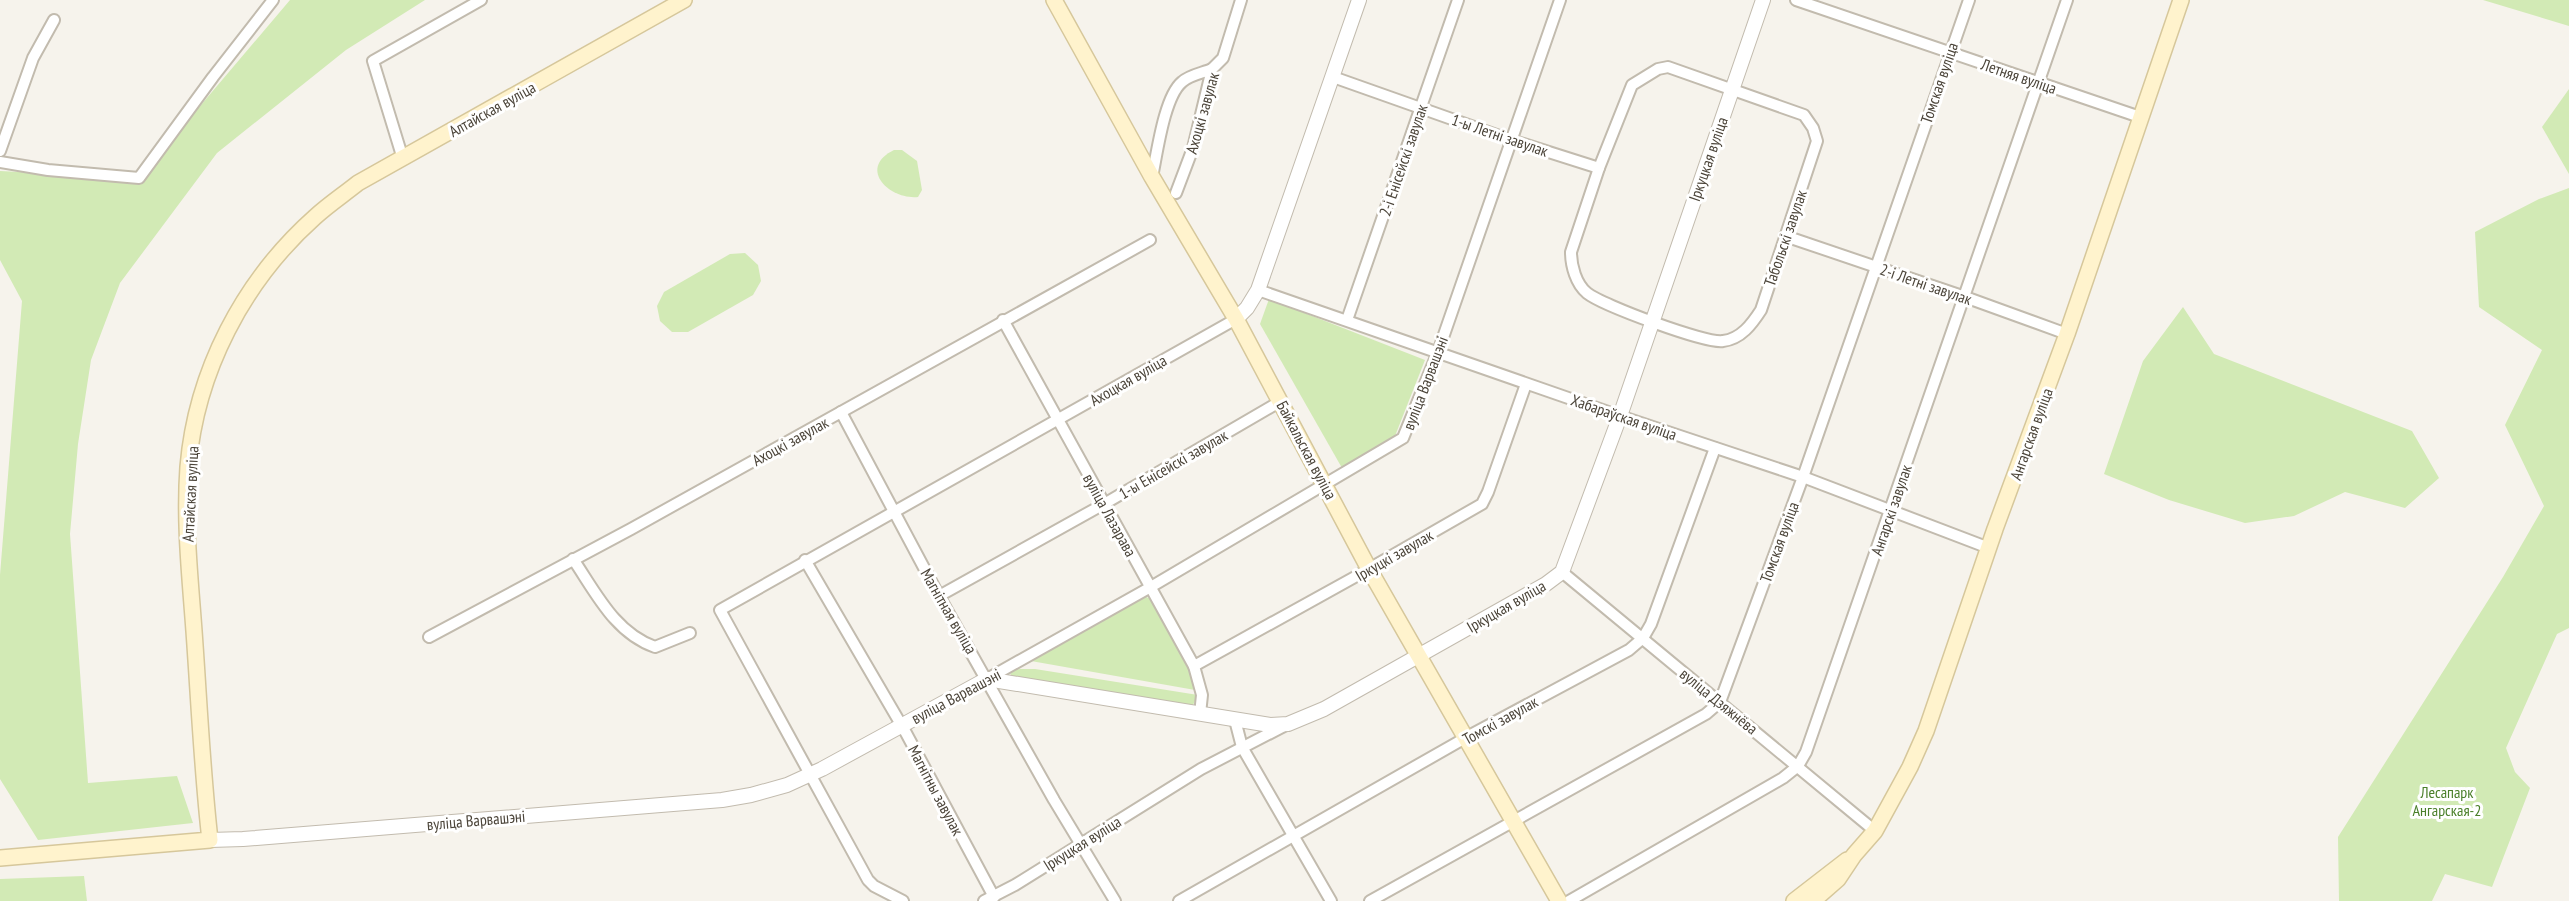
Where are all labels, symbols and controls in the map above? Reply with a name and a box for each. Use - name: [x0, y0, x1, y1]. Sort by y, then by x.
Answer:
- street label: Томская вуліца: [1916, 40, 1962, 126]
- street label: Летняя вуліца: [1978, 53, 2059, 98]
- street label: Ахоцкі завулак: [1181, 69, 1223, 156]
- street label: Алтайская вуліца: [445, 77, 539, 141]
- street label: 2-і Енісейскі завулак: [1374, 101, 1432, 219]
- street label: 1-ы Летні завулак: [1449, 109, 1552, 161]
- street label: Іркуцкая вуліца: [1684, 114, 1732, 204]
- street label: Табольскі завулак: [1759, 186, 1811, 289]
- street label: 2-і Летні завулак: [1878, 259, 1975, 309]
- street label: вуліца Варвашэні: [1398, 333, 1452, 433]
- street label: Ахоцкая вуліца: [1086, 350, 1170, 410]
- street label: Ангарская вуліца: [2005, 385, 2057, 483]
- street label: Хабараўская вуліца: [1568, 390, 1680, 444]
- street label: Байкальская вуліца: [1273, 397, 1341, 503]
- street label: Ахоцкі завулак: [748, 412, 832, 470]
- street label: 1-ы Енісейскі завулак: [1115, 424, 1232, 503]
- street label: Алтайская вуліца: [177, 445, 203, 543]
- street label: Ангарскі завулак: [1866, 461, 1916, 558]
- street label: вуліца Лазарава: [1079, 470, 1141, 560]
- street label: Томская вуліца: [1755, 499, 1803, 585]
- street label: Іркуцкі завулак: [1352, 524, 1437, 585]
- street label: Магнітная вуліца: [916, 565, 982, 657]
- street label: Іркуцкая вуліца: [1463, 575, 1549, 637]
- street label: вуліца Варвашэні: [908, 664, 1004, 728]
- street label: вуліца Дзяжнёва: [1676, 664, 1762, 738]
- street label: Томскі завулак: [1459, 691, 1542, 749]
- street label: Магнітны завулак: [904, 742, 968, 839]
- park label: Лесапарк Ангарская-2: [2413, 782, 2481, 820]
- street label: вуліца Варвашэні: [426, 806, 526, 834]
- street label: Іркуцкая вуліца: [1039, 811, 1125, 875]

